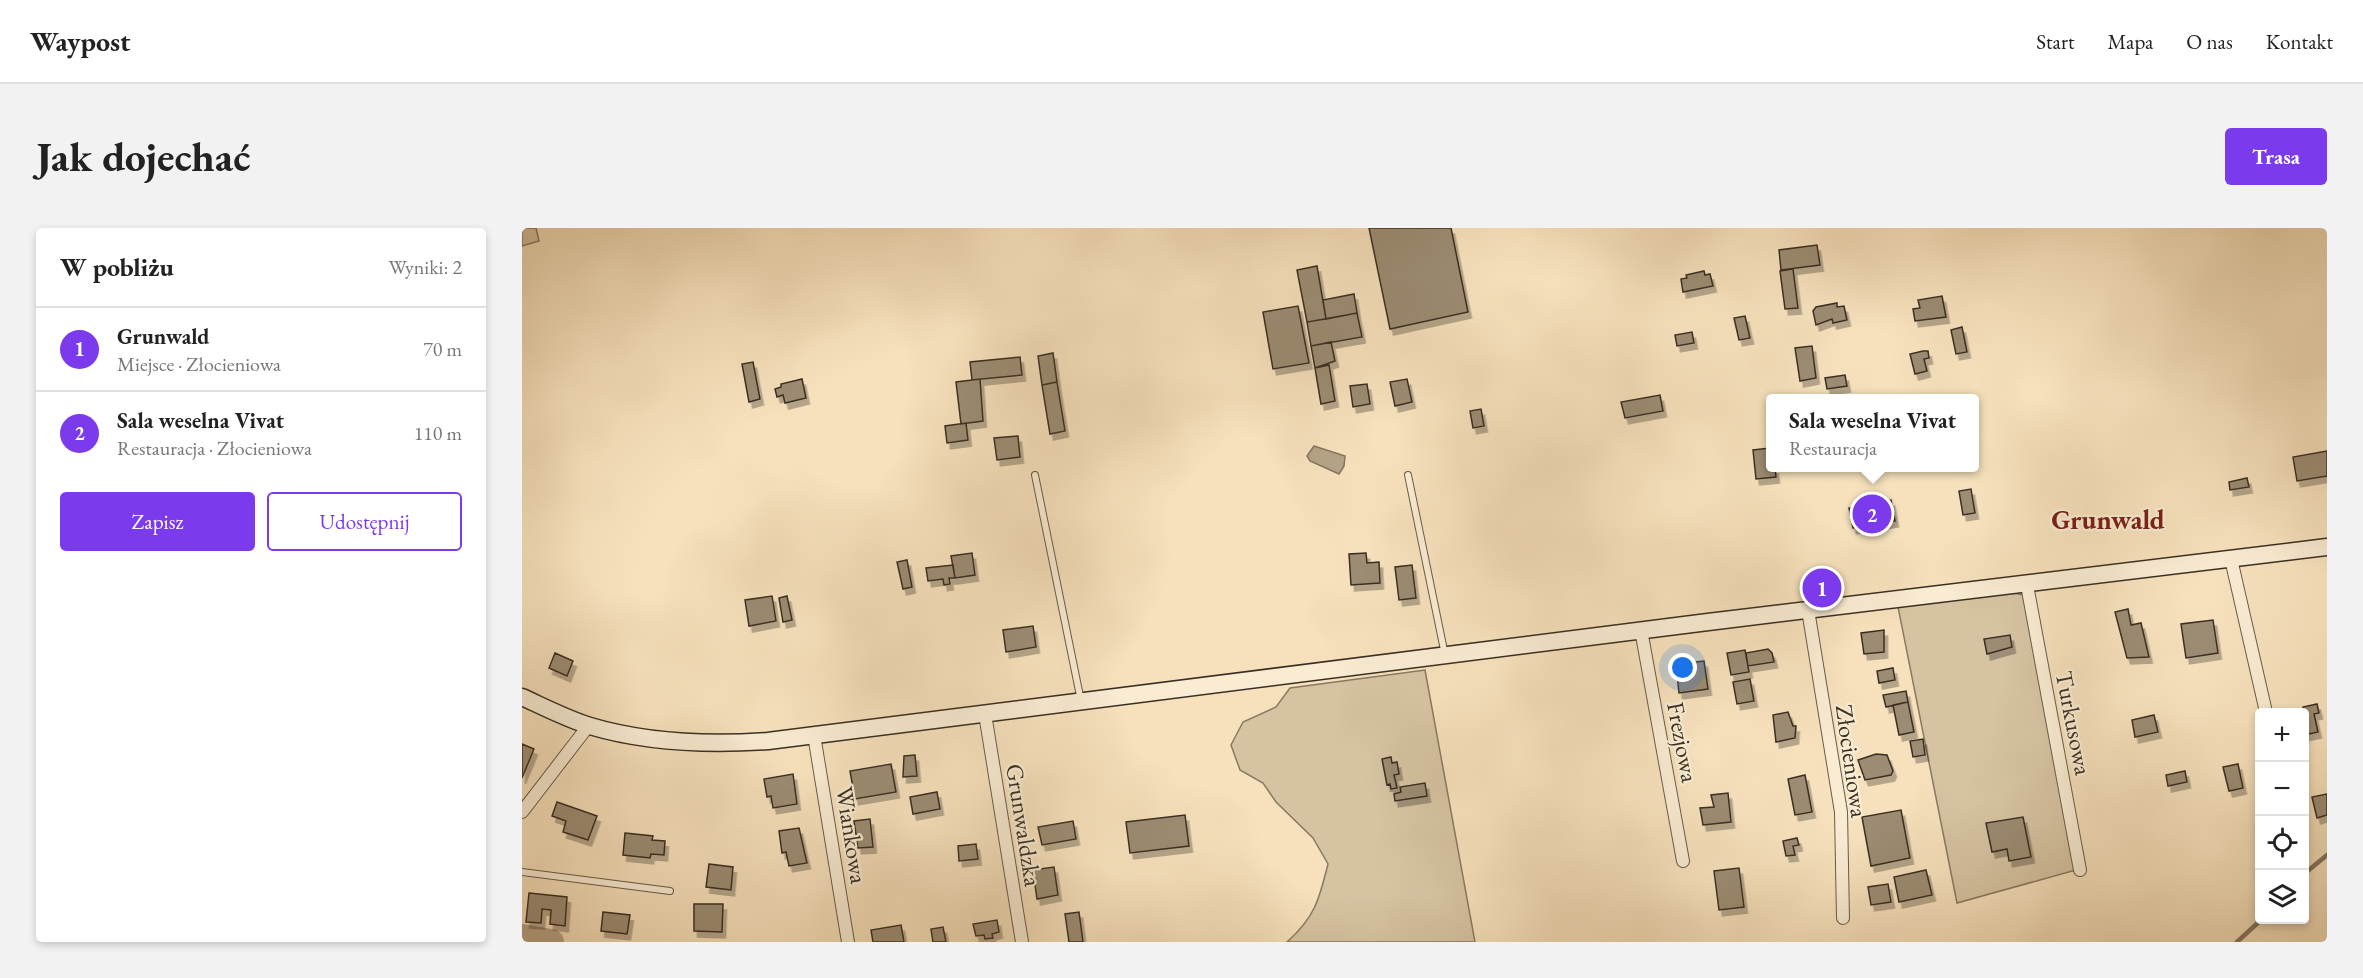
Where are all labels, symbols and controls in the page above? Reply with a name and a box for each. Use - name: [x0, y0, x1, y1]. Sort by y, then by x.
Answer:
- text: Waypost: [30, 23, 131, 59]
- text: Start: [2036, 28, 2075, 55]
- text: Mapa: [2108, 28, 2153, 55]
- text: O nas: [2186, 28, 2233, 55]
- text: Kontakt: [2266, 28, 2333, 55]
- button: Trasa: [2225, 128, 2327, 185]
- text: Jak dojechać: [36, 129, 250, 184]
- text: W pobliżu: [60, 250, 174, 284]
- text: Wyniki: 2: [389, 254, 462, 280]
- text: Grunwald: [117, 322, 209, 351]
- text: 1: [74, 336, 85, 362]
- text: 70 m: [423, 336, 462, 362]
- text: Miejsce · Złocieniowa: [117, 351, 281, 377]
- popup: [1766, 394, 1979, 472]
- text: Sala weselna Vivat: [117, 406, 284, 435]
- text: Sala weselna Vivat: [1789, 406, 1956, 435]
- text: 2: [74, 420, 85, 446]
- text: 110 m: [414, 420, 462, 446]
- text: Restauracja · Złocieniowa: [117, 435, 312, 461]
- text: Restauracja: [1789, 435, 1877, 461]
- button: Zapisz: [60, 492, 255, 551]
- button: Udostępnij: [267, 492, 462, 551]
- pin: 2: [1852, 492, 1892, 536]
- district label: Grunwald: [2051, 502, 2165, 537]
- pin: 1: [1802, 566, 1842, 610]
- your location: [1668, 653, 1697, 682]
- street label: Turkusowa: [2049, 668, 2099, 778]
- street label: Frezjowa: [1660, 699, 1706, 785]
- street label: Złocieniowa: [1829, 702, 1875, 820]
- map controls: [2255, 708, 2309, 924]
- button: +: [2255, 708, 2309, 762]
- street label: Grunwaldzka: [999, 762, 1049, 889]
- button: −: [2255, 762, 2309, 816]
- street label: Wiankowa: [829, 784, 875, 886]
- button: locate: [2255, 816, 2309, 870]
- button: layers: [2255, 870, 2309, 924]

